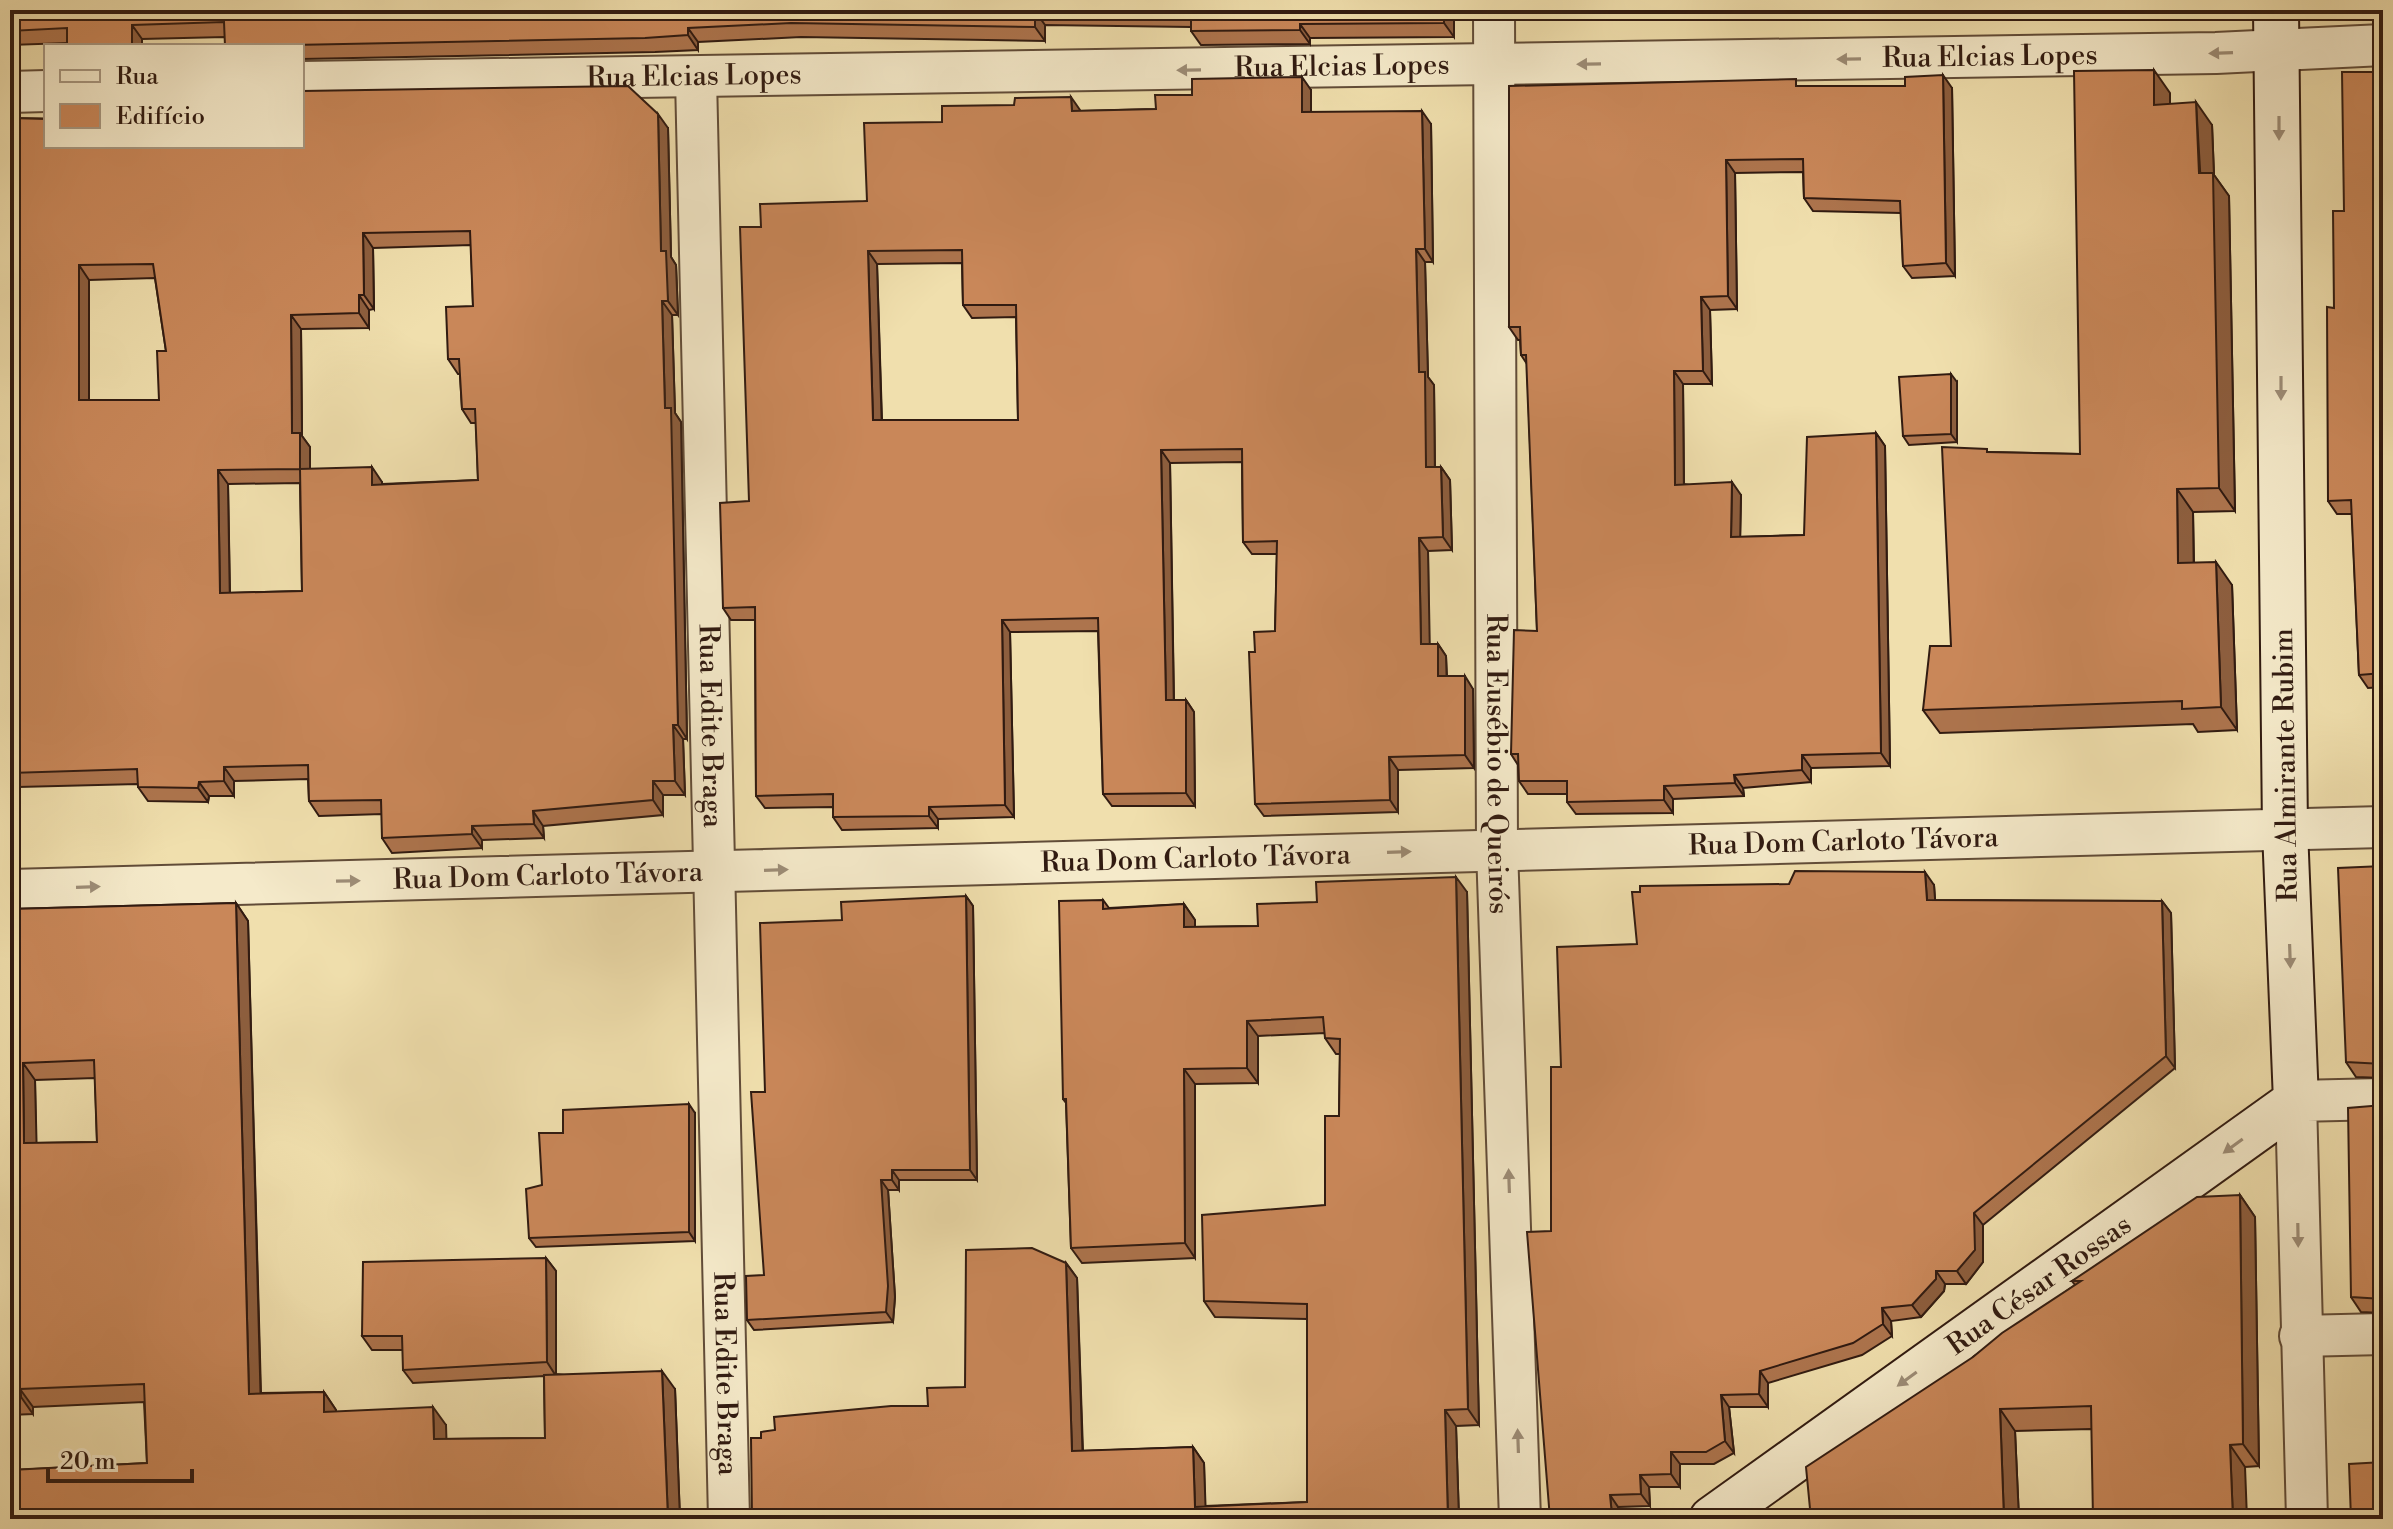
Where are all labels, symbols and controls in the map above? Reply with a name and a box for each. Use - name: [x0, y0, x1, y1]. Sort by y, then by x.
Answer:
- street label: Rua Elcias Lopes: [1882, 37, 2098, 76]
- legend: [44, 44, 304, 148]
- one-way arrow: [2208, 46, 2233, 59]
- street label: Rua Elcias Lopes: [1234, 47, 1450, 85]
- one-way arrow: [1836, 53, 1861, 66]
- street label: Rua Elcias Lopes: [586, 57, 802, 95]
- one-way arrow: [1576, 58, 1601, 70]
- text: Rua: [116, 62, 159, 92]
- one-way arrow: [1176, 63, 1201, 76]
- text: Edifício: [116, 102, 205, 132]
- one-way arrow: [2273, 116, 2285, 141]
- one-way arrow: [2275, 376, 2288, 401]
- street label: Rua Eusébio de Queirós: [1479, 614, 1517, 915]
- street label: Rua Edite Braga: [691, 624, 731, 829]
- street label: Rua Almirante Rubim: [2266, 628, 2306, 902]
- street label: Rua Dom Carloto Távora: [1688, 820, 2000, 863]
- street label: Rua Dom Carloto Távora: [1040, 837, 1352, 880]
- one-way arrow: [1387, 845, 1412, 858]
- street label: Rua Dom Carloto Távora: [392, 854, 704, 897]
- one-way arrow: [764, 864, 789, 877]
- one-way arrow: [336, 875, 361, 888]
- one-way arrow: [76, 881, 101, 894]
- one-way arrow: [2284, 944, 2297, 969]
- one-way arrow: [2222, 1138, 2243, 1153]
- one-way arrow: [1502, 1168, 1515, 1193]
- street label: Rua César Rossas: [1940, 1207, 2138, 1363]
- one-way arrow: [2292, 1223, 2304, 1248]
- street label: Rua Edite Braga: [706, 1271, 746, 1477]
- one-way arrow: [1897, 1371, 1918, 1386]
- one-way arrow: [1511, 1428, 1524, 1453]
- scale bar: [48, 1433, 192, 1483]
- text: 20 m: [60, 1447, 116, 1477]

